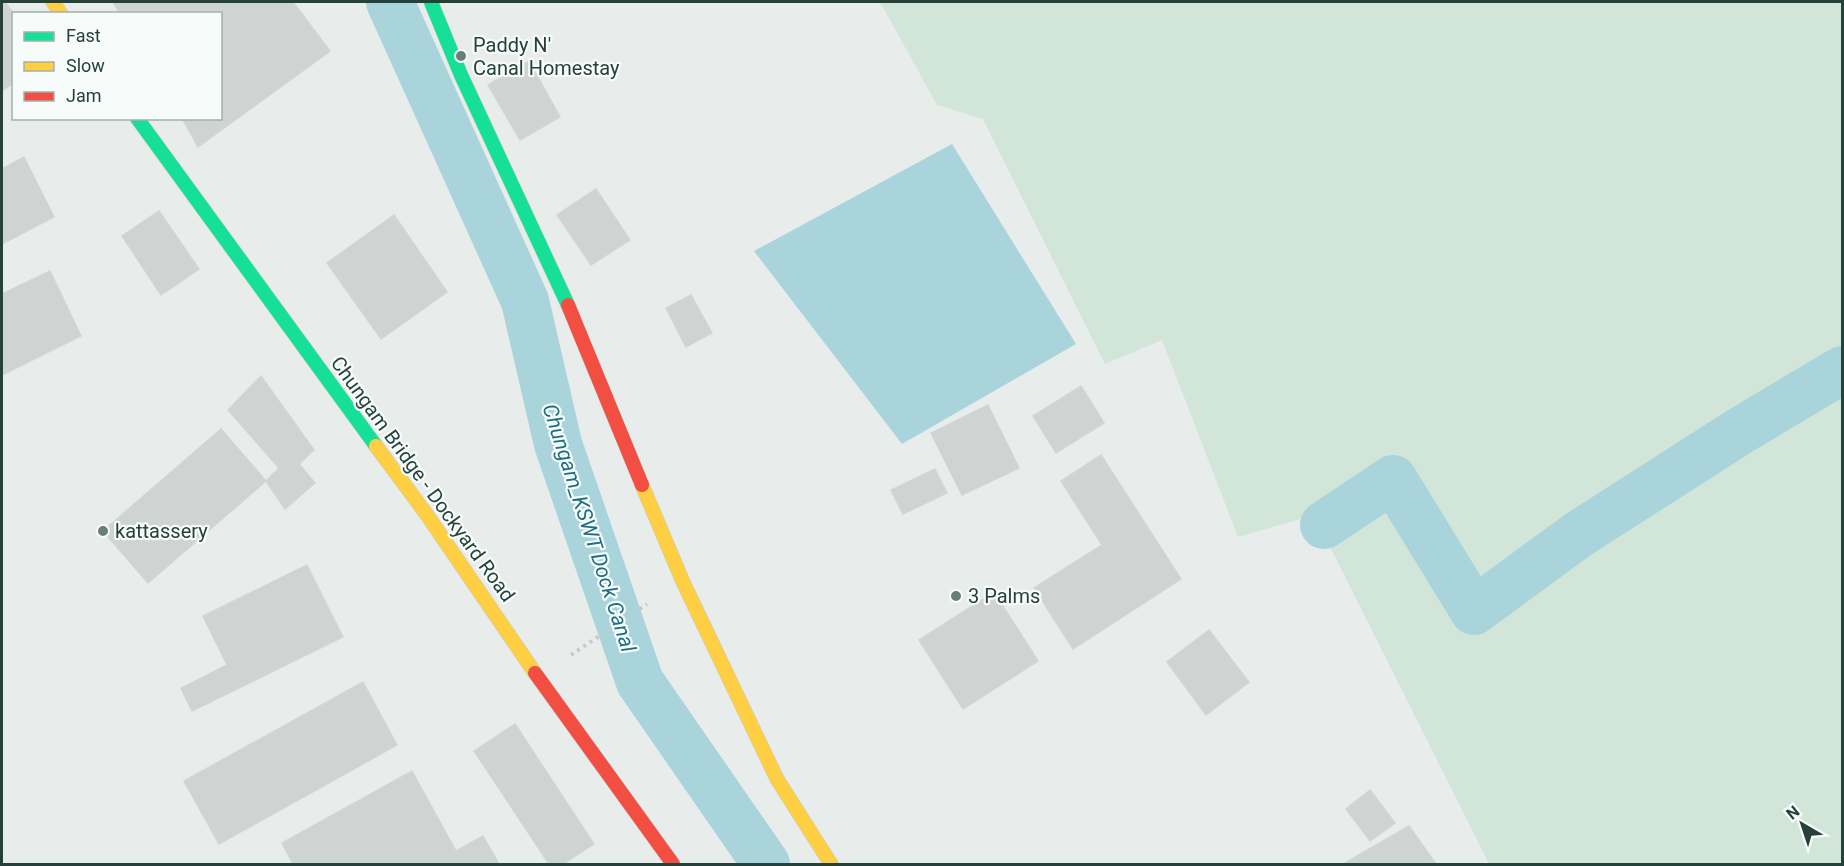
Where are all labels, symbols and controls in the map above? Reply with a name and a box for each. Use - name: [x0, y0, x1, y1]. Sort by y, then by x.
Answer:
- legend: [12, 12, 222, 120]
- text: Fast: [66, 25, 101, 46]
- place label: Paddy N' Canal Homestay: [473, 33, 620, 80]
- marker: Paddy N' Canal Homestay: [454, 49, 468, 63]
- text: Slow: [66, 55, 105, 76]
- text: Jam: [66, 85, 102, 106]
- street label: Chungam Bridge - Dockyard Road: [326, 352, 520, 606]
- water label: Chungam_KSWT Dock Canal: [538, 401, 641, 656]
- place label: kattassery: [115, 519, 208, 543]
- marker: kattassery: [96, 524, 110, 538]
- place label: 3 Palms: [968, 584, 1040, 608]
- marker: 3 Palms: [949, 589, 963, 603]
- north arrow: [1772, 794, 1832, 854]
- text: N: [1783, 802, 1803, 824]

